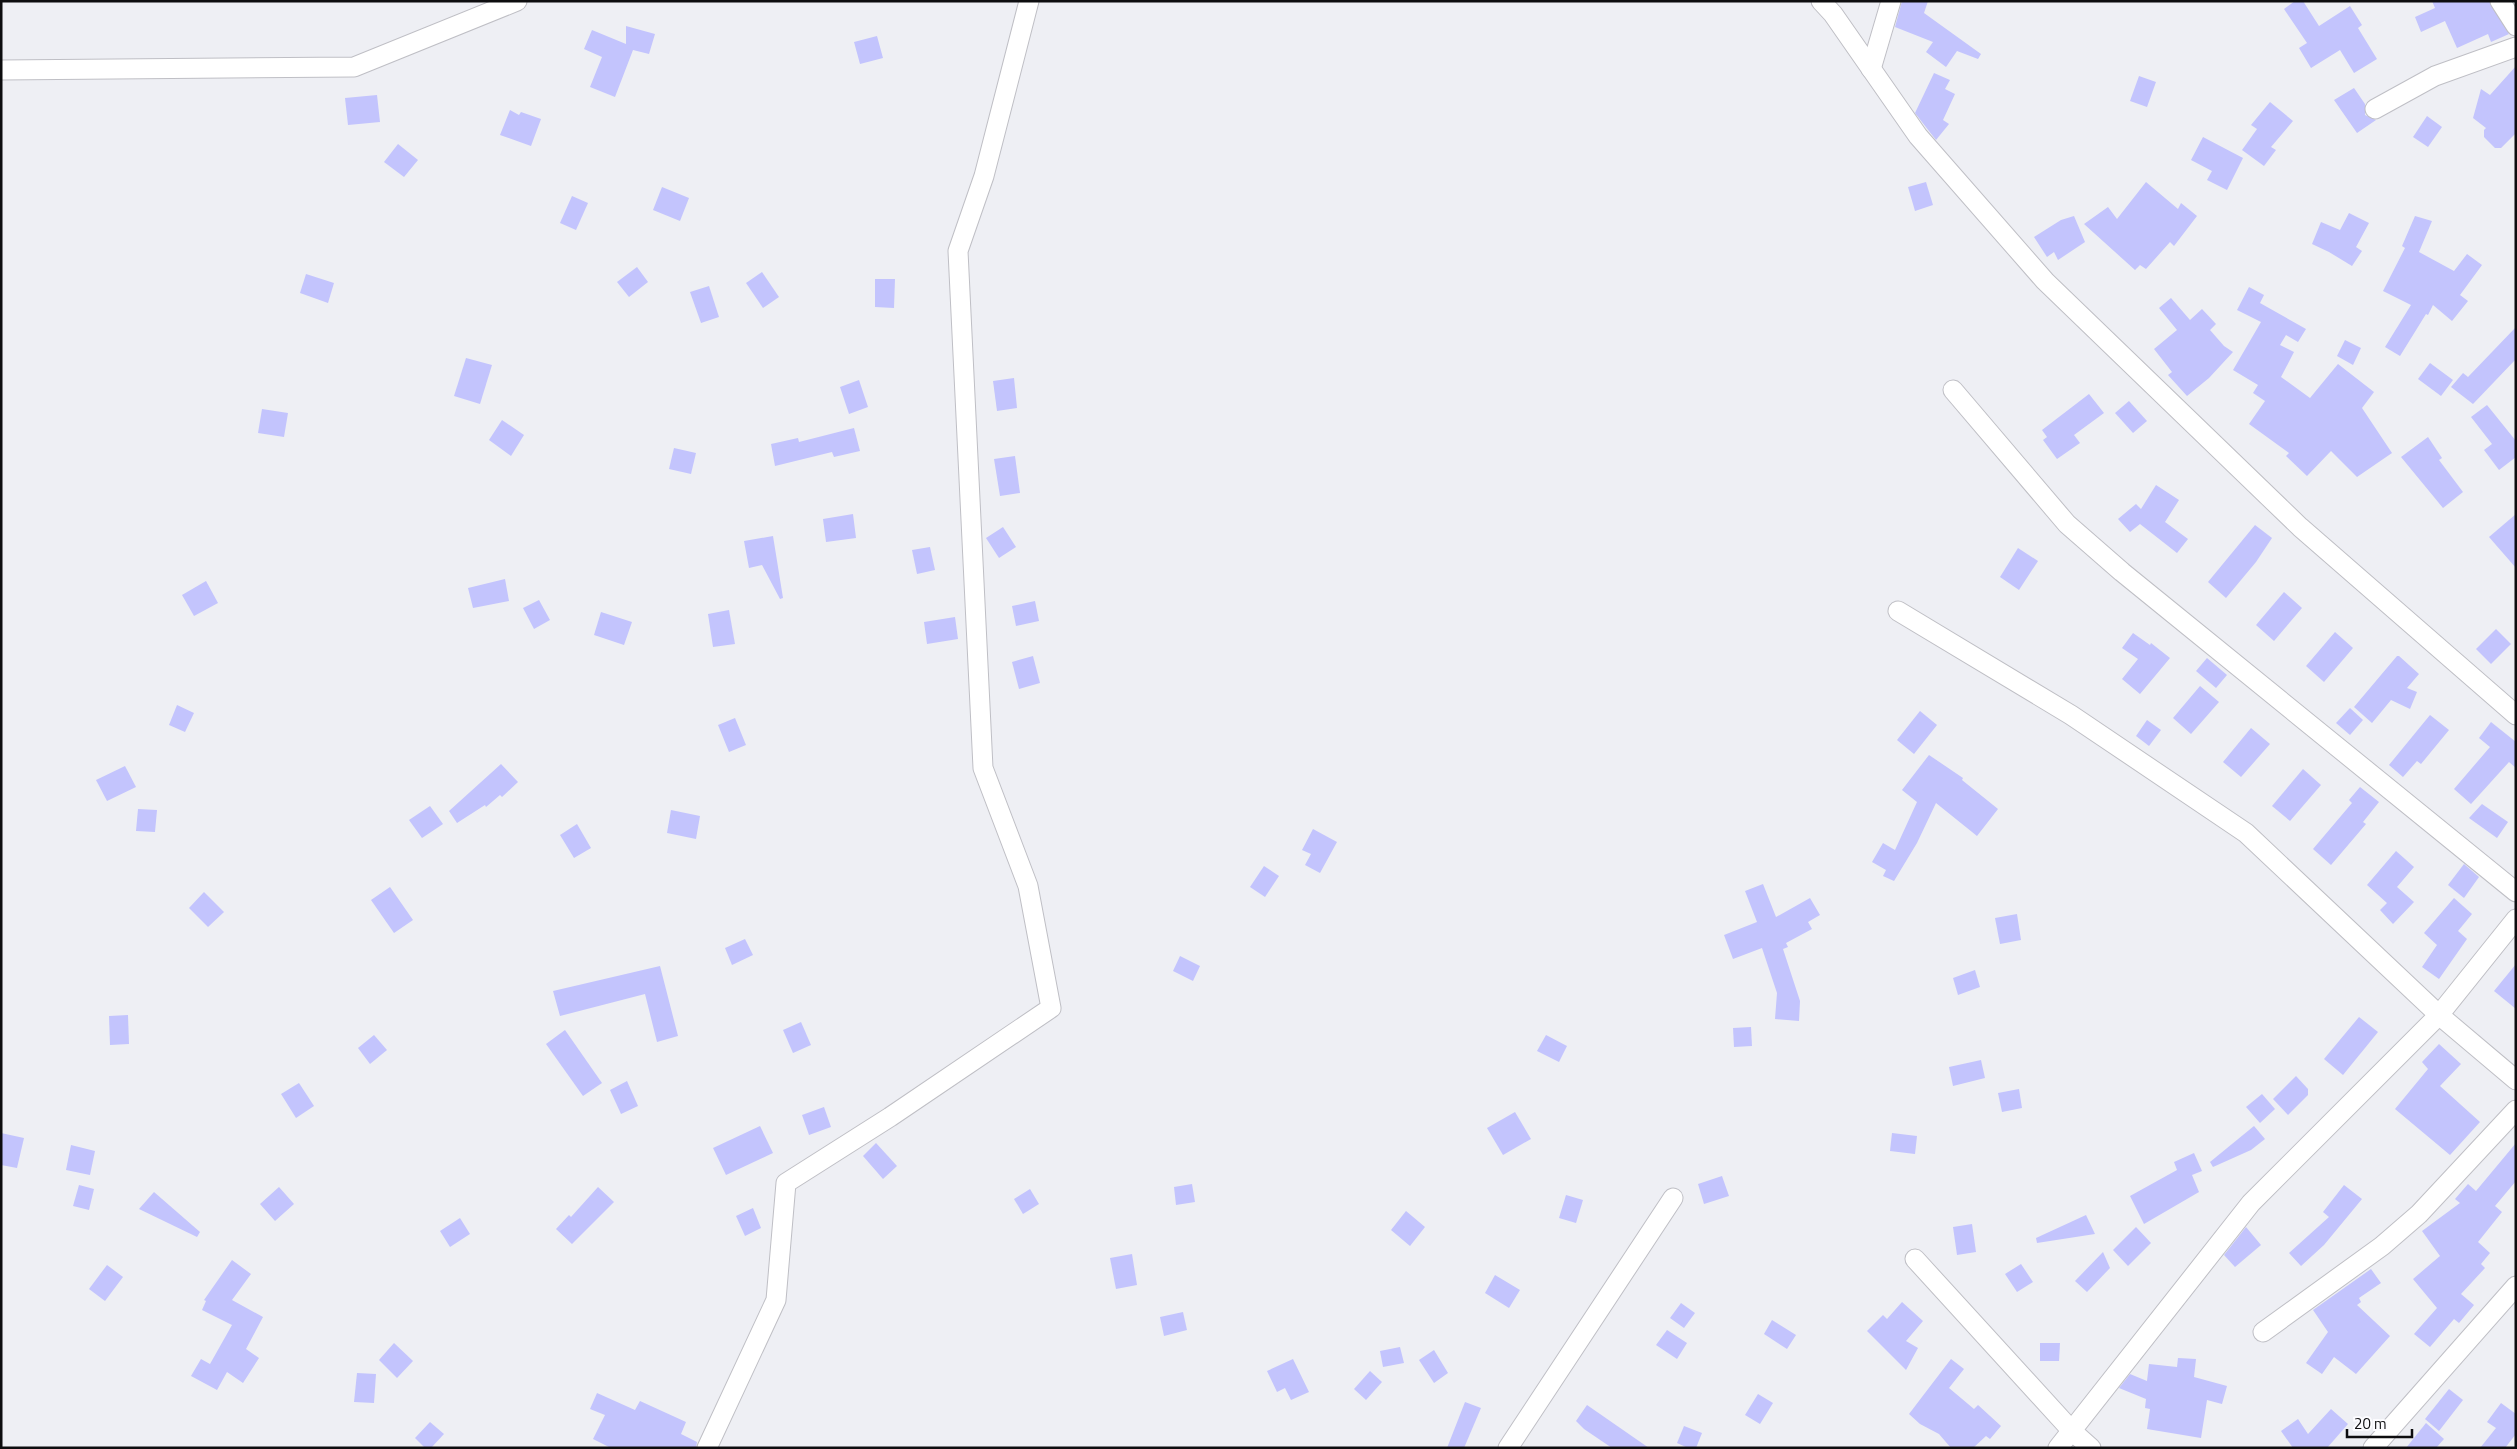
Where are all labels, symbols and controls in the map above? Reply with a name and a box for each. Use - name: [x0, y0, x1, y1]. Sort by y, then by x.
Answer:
- scale bar: [2347, 1406, 2412, 1438]
- text: 20 m: [2354, 1412, 2387, 1435]

